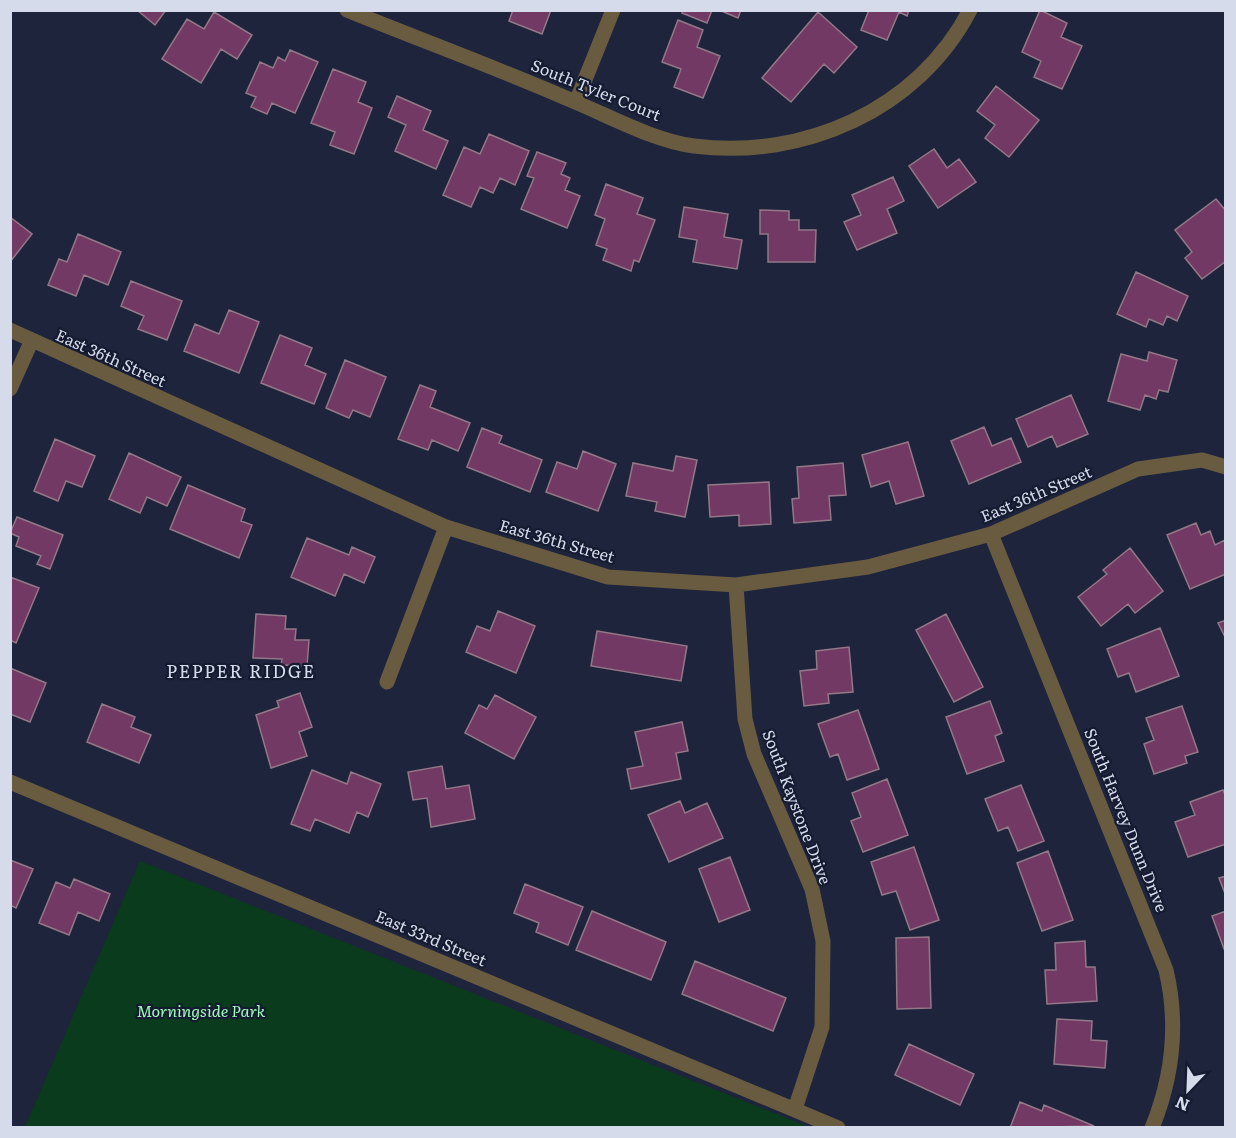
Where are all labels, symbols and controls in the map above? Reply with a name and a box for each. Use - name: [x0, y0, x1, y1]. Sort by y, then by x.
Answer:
- street label: South Tyler Court: [528, 52, 665, 126]
- street label: East 36th Street: [52, 322, 171, 392]
- street label: East 36th Street: [976, 459, 1095, 527]
- street label: East 36th Street: [497, 512, 618, 568]
- district label: PEPPER RIDGE: [166, 657, 316, 684]
- street label: South Harvey Dunn Drive: [1079, 724, 1175, 915]
- street label: South Kaystone Drive: [757, 726, 839, 887]
- street label: East 33rd Street: [372, 903, 491, 971]
- park label: Morningside Park: [137, 998, 266, 1022]
- north arrow: [1158, 1060, 1218, 1120]
- text: N: [1171, 1091, 1193, 1118]

